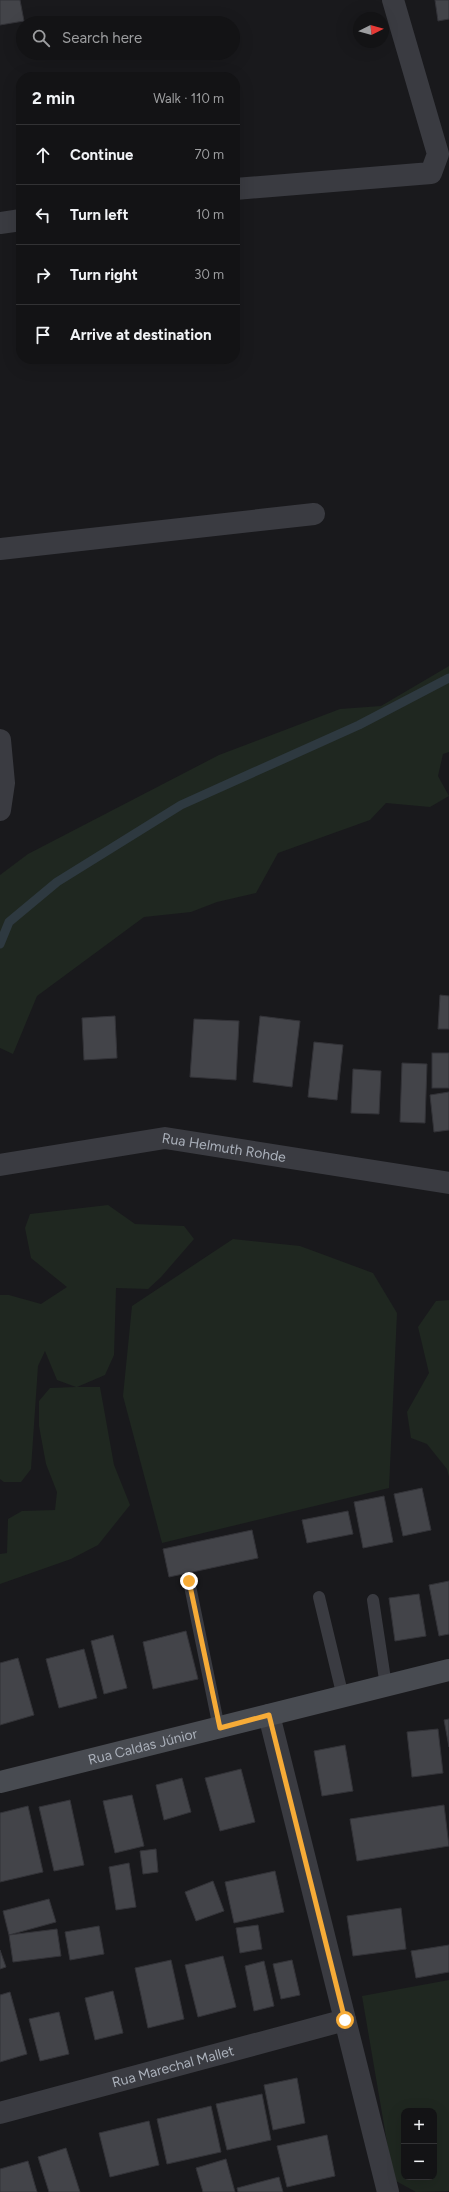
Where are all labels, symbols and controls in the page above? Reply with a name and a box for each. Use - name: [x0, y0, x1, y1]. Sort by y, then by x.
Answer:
- north arrow: [353, 12, 389, 48]
- search box: [16, 16, 240, 60]
- icon: search: [30, 27, 52, 49]
- text: Search here: [62, 29, 142, 47]
- text: 2 min: [32, 88, 75, 108]
- text: Walk · 110 m: [153, 91, 224, 106]
- icon: ahead: [32, 144, 54, 166]
- text: Continue: [70, 146, 133, 164]
- text: 70 m: [194, 147, 224, 162]
- icon: left: [32, 204, 54, 226]
- text: Turn left: [70, 206, 128, 224]
- text: 10 m: [196, 207, 224, 222]
- icon: right: [32, 264, 54, 286]
- text: Turn right: [70, 266, 138, 284]
- text: 30 m: [194, 267, 224, 282]
- icon: arrive: [32, 324, 54, 346]
- text: Arrive at destination: [70, 326, 211, 344]
- street label: Rua Helmuth Rohde: [161, 1130, 288, 1166]
- route end: [180, 1572, 198, 1590]
- street label: Rua Caldas Júnior: [86, 1725, 199, 1769]
- route start: [336, 2011, 354, 2029]
- street label: Rua Marechal Mallet: [110, 2042, 236, 2091]
- map controls: [401, 2108, 437, 2180]
- button: +: [401, 2108, 437, 2144]
- button: −: [401, 2144, 437, 2180]

